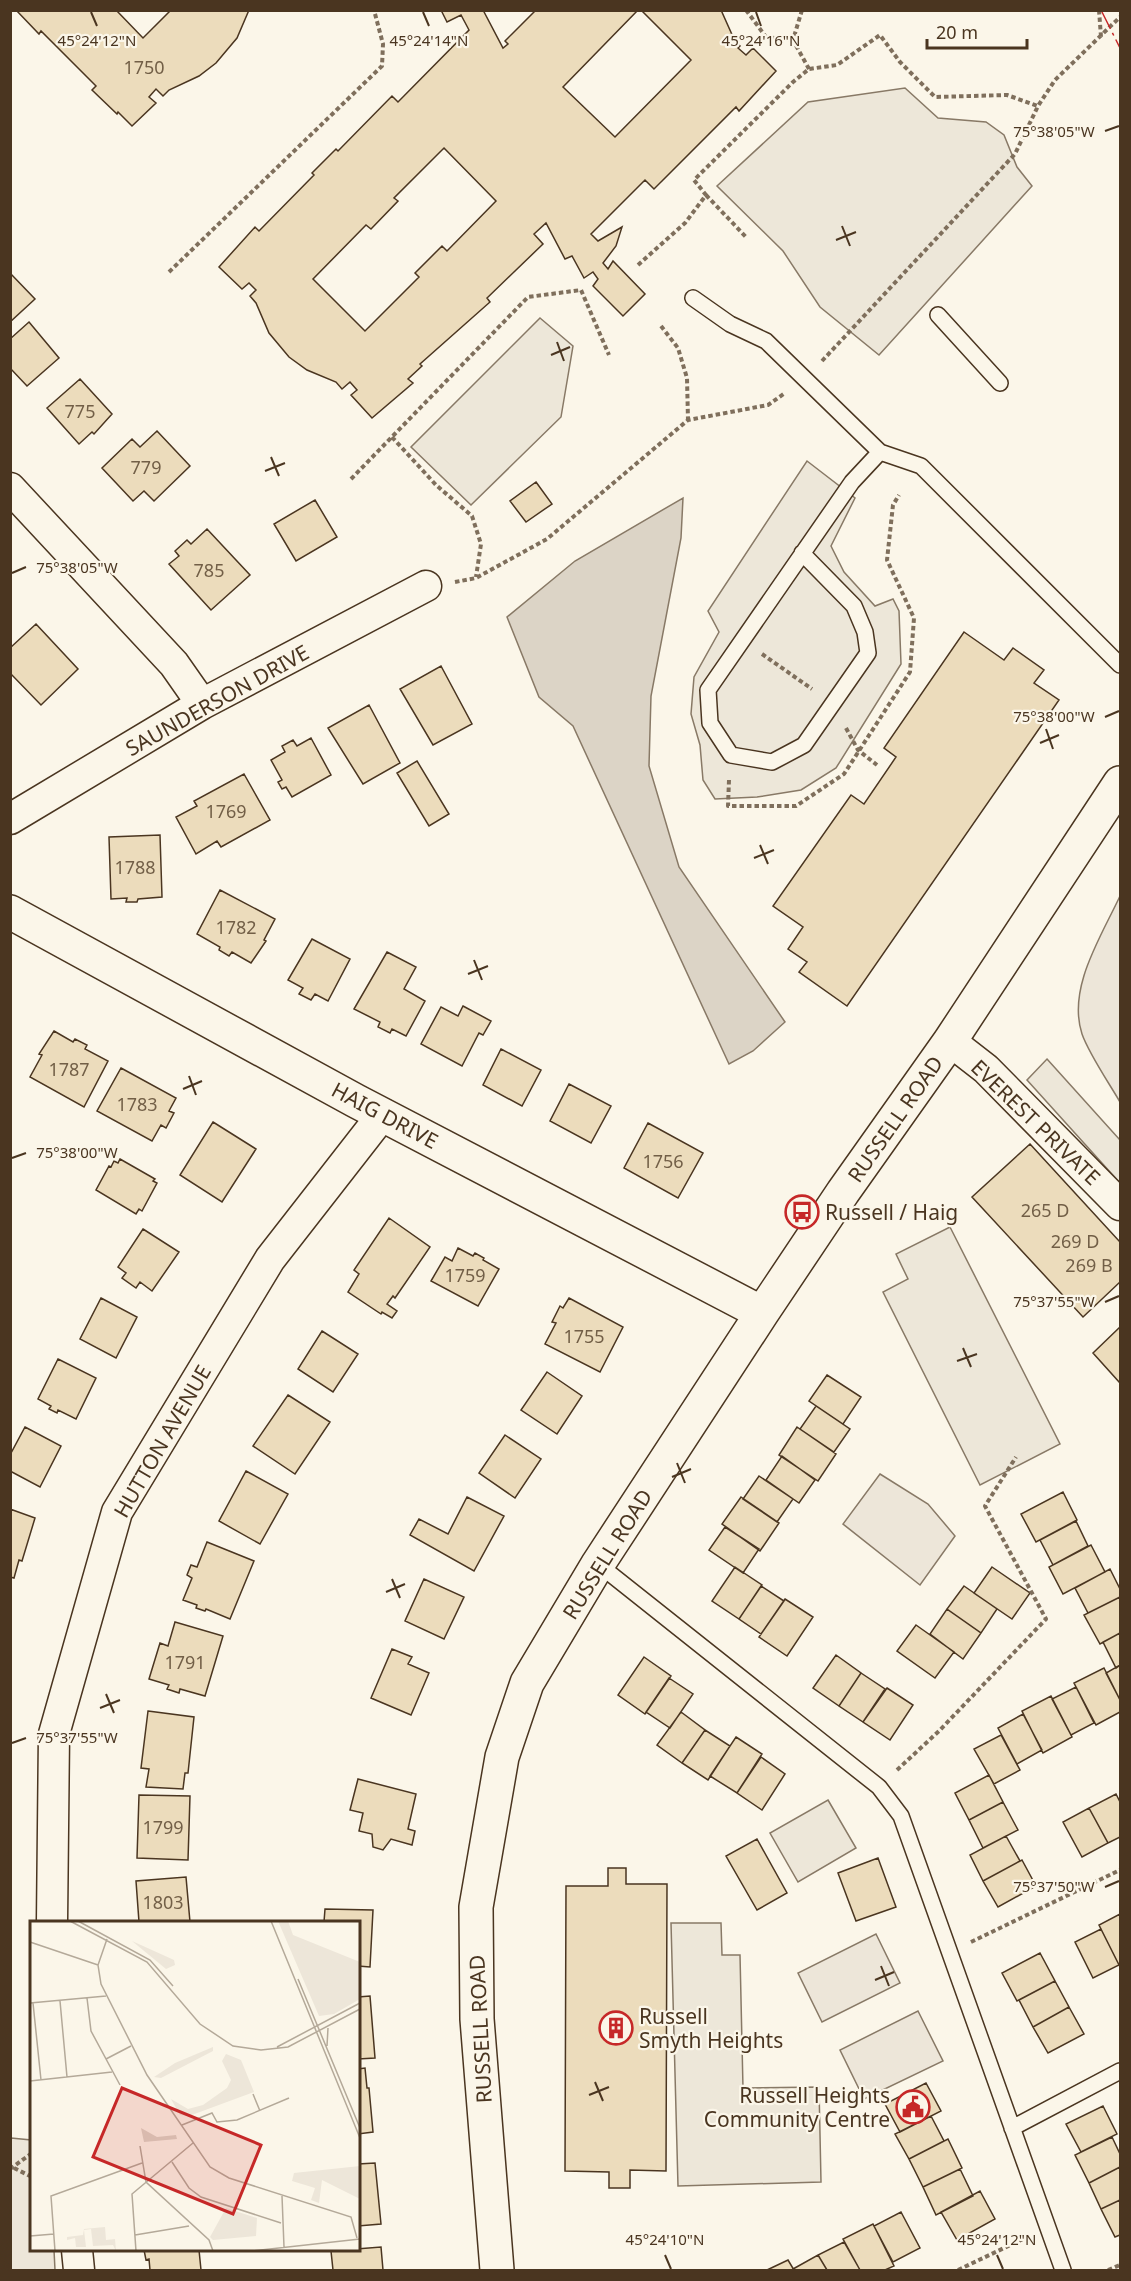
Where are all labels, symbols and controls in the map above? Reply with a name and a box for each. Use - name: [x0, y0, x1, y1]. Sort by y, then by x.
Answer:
- scale bar: [927, 12, 1028, 50]
- text: 20 m: [936, 20, 978, 44]
- text: 45°24'12"N: [58, 30, 136, 50]
- text: 45°24'14"N: [390, 30, 468, 50]
- text: 45°24'16"N: [722, 30, 800, 50]
- house number: 1750: [123, 55, 165, 79]
- text: 75°38'05"W: [1013, 121, 1095, 141]
- house number: 775: [65, 399, 95, 423]
- house number: 779: [131, 455, 161, 479]
- text: 75°38'05"W: [36, 557, 118, 577]
- house number: 785: [194, 558, 224, 582]
- street label: SAUNDERSON DRIVE: [120, 638, 314, 762]
- text: 75°38'00"W: [1013, 706, 1095, 726]
- house number: 1769: [205, 799, 247, 823]
- house number: 1788: [114, 855, 156, 879]
- house number: 1782: [215, 915, 257, 939]
- street label: RUSSELL ROAD: [841, 1050, 949, 1188]
- street label: EVEREST PRIVATE: [965, 1053, 1107, 1191]
- house number: 1787: [48, 1057, 90, 1081]
- street label: HAIG DRIVE: [327, 1075, 443, 1155]
- house number: 1783: [116, 1092, 158, 1116]
- text: 75°38'00"W: [36, 1142, 118, 1162]
- house number: 1756: [642, 1149, 684, 1173]
- bus stop icon: Russell / Haig: [784, 1194, 820, 1230]
- place label: Russell / Haig: [825, 1198, 958, 1226]
- house number: 265 D: [1021, 1198, 1069, 1222]
- house number: 269 D: [1051, 1229, 1099, 1253]
- house number: 269 B: [1065, 1253, 1113, 1277]
- house number: 1759: [444, 1263, 486, 1287]
- text: 75°37'55"W: [1013, 1291, 1095, 1311]
- house number: 1755: [563, 1324, 605, 1348]
- street label: HUTTON AVENUE: [107, 1360, 217, 1522]
- street label: RUSSELL ROAD: [556, 1484, 658, 1624]
- house number: 1791: [164, 1650, 206, 1674]
- text: 75°37'55"W: [36, 1727, 118, 1747]
- house number: 1799: [142, 1815, 184, 1839]
- text: 75°37'50"W: [1013, 1876, 1095, 1896]
- house number: 1803: [142, 1890, 184, 1914]
- inset map: [30, 1921, 360, 2251]
- street label: RUSSELL ROAD: [462, 1954, 498, 2104]
- place label: Russell Smyth Heights: [639, 2002, 783, 2054]
- building icon: Russell Smyth Heights: [598, 2010, 634, 2046]
- place label: Russell Heights Community Centre: [704, 2081, 890, 2133]
- public building icon: Russell Heights Community Centre: [895, 2089, 931, 2125]
- text: 45°24'10"N: [626, 2229, 704, 2249]
- text: 45°24'12"N: [958, 2229, 1036, 2249]

